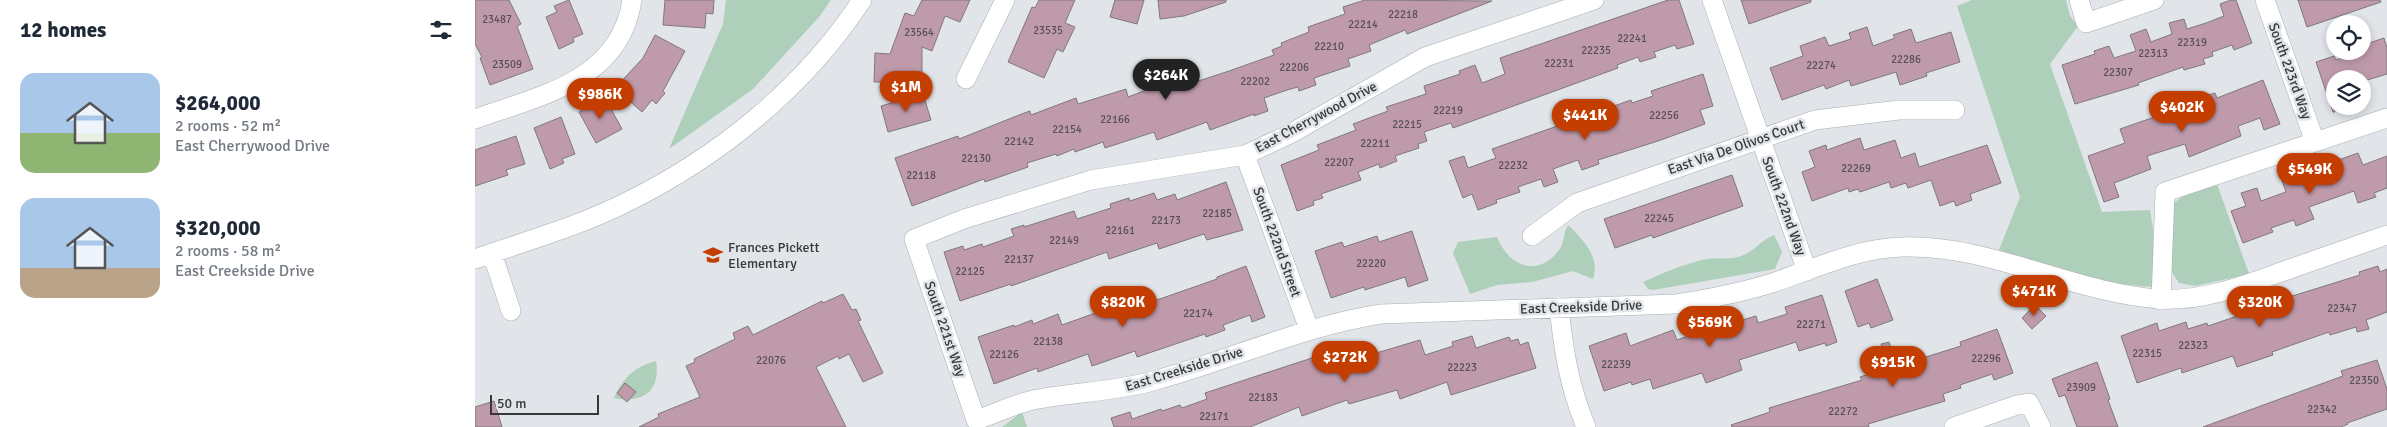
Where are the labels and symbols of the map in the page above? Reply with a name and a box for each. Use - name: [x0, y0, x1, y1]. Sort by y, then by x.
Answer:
- house number: 22218: [1388, 8, 1418, 21]
- house number: 23487: [482, 13, 512, 26]
- house number: 22214: [1348, 18, 1378, 31]
- street label: South 223rd Way: [2265, 20, 2315, 122]
- house number: 23535: [1033, 24, 1063, 37]
- house number: 23564: [904, 26, 934, 39]
- house number: 22241: [1617, 32, 1647, 45]
- house number: 22319: [2177, 36, 2207, 49]
- house number: 22210: [1314, 40, 1344, 53]
- house number: 22235: [1581, 44, 1611, 57]
- house number: 22313: [2138, 47, 2168, 60]
- house number: 22286: [1891, 53, 1921, 66]
- house number: 22231: [1544, 57, 1574, 70]
- house number: 23509: [492, 58, 522, 71]
- pin: $264K: [1131, 58, 1201, 101]
- house number: 22274: [1806, 59, 1836, 72]
- house number: 22206: [1279, 61, 1309, 74]
- house number: 22307: [2103, 66, 2133, 79]
- pin: $1M: [882, 70, 930, 113]
- house number: 22202: [1240, 75, 1270, 88]
- pin: $986K: [565, 78, 635, 120]
- street label: East Cherrywood Drive: [1252, 78, 1380, 156]
- pin: $402K: [2147, 90, 2217, 133]
- pin: $441K: [1550, 98, 1620, 141]
- house number: 22219: [1433, 104, 1463, 117]
- house number: 22256: [1649, 109, 1679, 122]
- house number: 22166: [1100, 113, 1130, 126]
- street label: East Via De Olivos Court: [1665, 116, 1807, 178]
- house number: 22215: [1392, 118, 1422, 131]
- house number: 22154: [1052, 123, 1082, 136]
- house number: 22142: [1004, 135, 1034, 148]
- house number: 22211: [1360, 137, 1390, 150]
- house number: 22130: [961, 152, 991, 165]
- pin: $549K: [2275, 152, 2345, 195]
- street label: South 222nd Way: [1758, 154, 1810, 258]
- house number: 22207: [1324, 156, 1354, 169]
- house number: 22232: [1498, 159, 1528, 172]
- house number: 22269: [1841, 162, 1871, 175]
- house number: 22118: [906, 169, 936, 182]
- street label: South 222nd Street: [1249, 185, 1305, 299]
- house number: 22185: [1202, 207, 1232, 220]
- house number: 22245: [1644, 212, 1674, 225]
- house number: 22173: [1151, 214, 1181, 227]
- house number: 22161: [1105, 224, 1135, 237]
- house number: 22149: [1049, 234, 1079, 247]
- place label: Frances Pickett Elementary: [728, 239, 819, 272]
- school or university icon: Frances Pickett Elementary: [702, 244, 724, 266]
- house number: 22137: [1004, 253, 1034, 266]
- house number: 22220: [1356, 257, 1386, 270]
- house number: 22125: [955, 265, 985, 278]
- pin: $471K: [1999, 274, 2069, 317]
- street label: South 221st Way: [921, 279, 969, 379]
- pin: $820K: [1088, 286, 1158, 328]
- pin: $320K: [2225, 286, 2295, 328]
- street label: East Creekside Drive: [1520, 296, 1642, 318]
- house number: 22347: [2327, 302, 2357, 315]
- pin: $569K: [1675, 306, 1745, 348]
- house number: 22174: [1183, 307, 1213, 320]
- house number: 22271: [1796, 318, 1826, 331]
- house number: 22138: [1033, 335, 1063, 348]
- house number: 22323: [2178, 339, 2208, 352]
- pin: $272K: [1310, 340, 1380, 383]
- street label: East Creekside Drive: [1123, 343, 1245, 395]
- pin: $915K: [1858, 346, 1928, 388]
- house number: 22315: [2132, 347, 2162, 360]
- house number: 22126: [989, 348, 1019, 361]
- house number: 22296: [1971, 352, 2001, 365]
- house number: 22076: [756, 354, 786, 367]
- house number: 22239: [1601, 358, 1631, 371]
- house number: 22223: [1447, 361, 1477, 374]
- house number: 22350: [2349, 374, 2379, 387]
- house number: 23909: [2066, 381, 2096, 394]
- house number: 22183: [1248, 391, 1278, 404]
- scale bar: [490, 392, 599, 415]
- house number: 22342: [2307, 403, 2337, 416]
- house number: 22272: [1828, 405, 1858, 418]
- house number: 22171: [1199, 410, 1229, 423]

